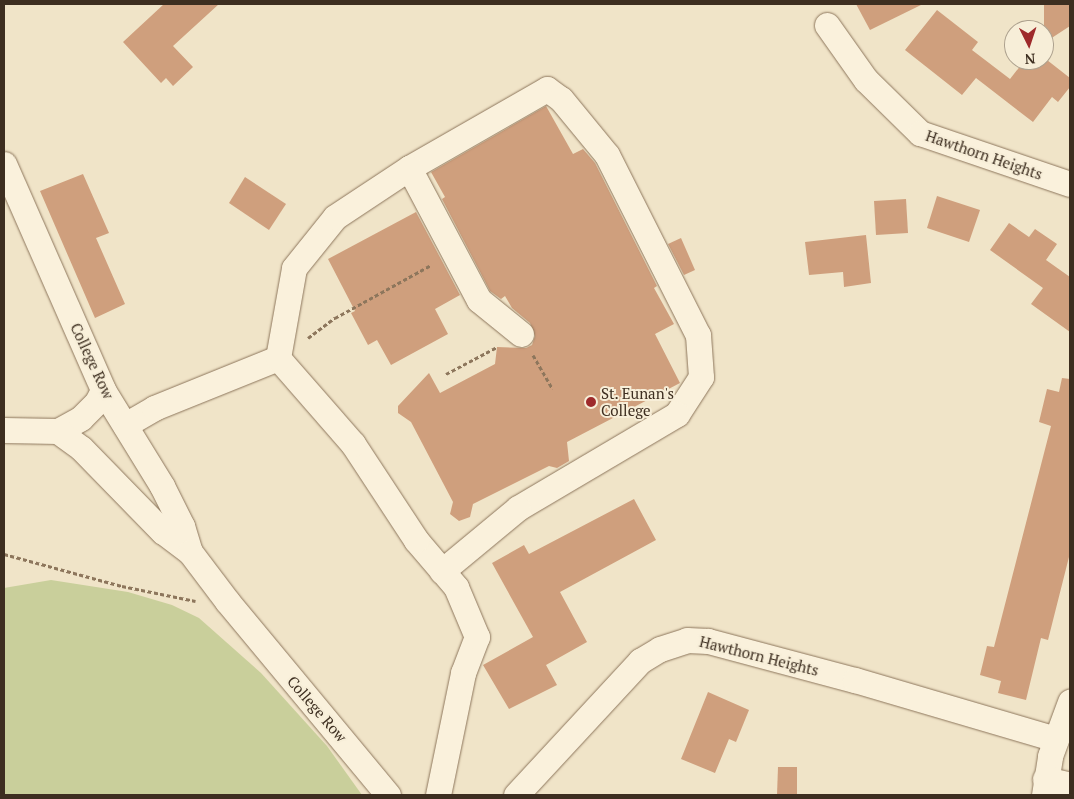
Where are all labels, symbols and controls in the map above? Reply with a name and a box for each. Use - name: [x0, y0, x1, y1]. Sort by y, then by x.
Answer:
- north arrow: [1004, 20, 1054, 70]
- text: N: [1024, 50, 1036, 69]
- street label: Hawthorn Heights: [923, 127, 1045, 183]
- street label: College Row: [67, 320, 117, 402]
- place label: St. Eunan's College: [601, 384, 675, 419]
- marker: St. Eunan's College: [585, 396, 597, 408]
- street label: Hawthorn Heights: [698, 632, 820, 680]
- street label: College Row: [283, 672, 351, 746]

